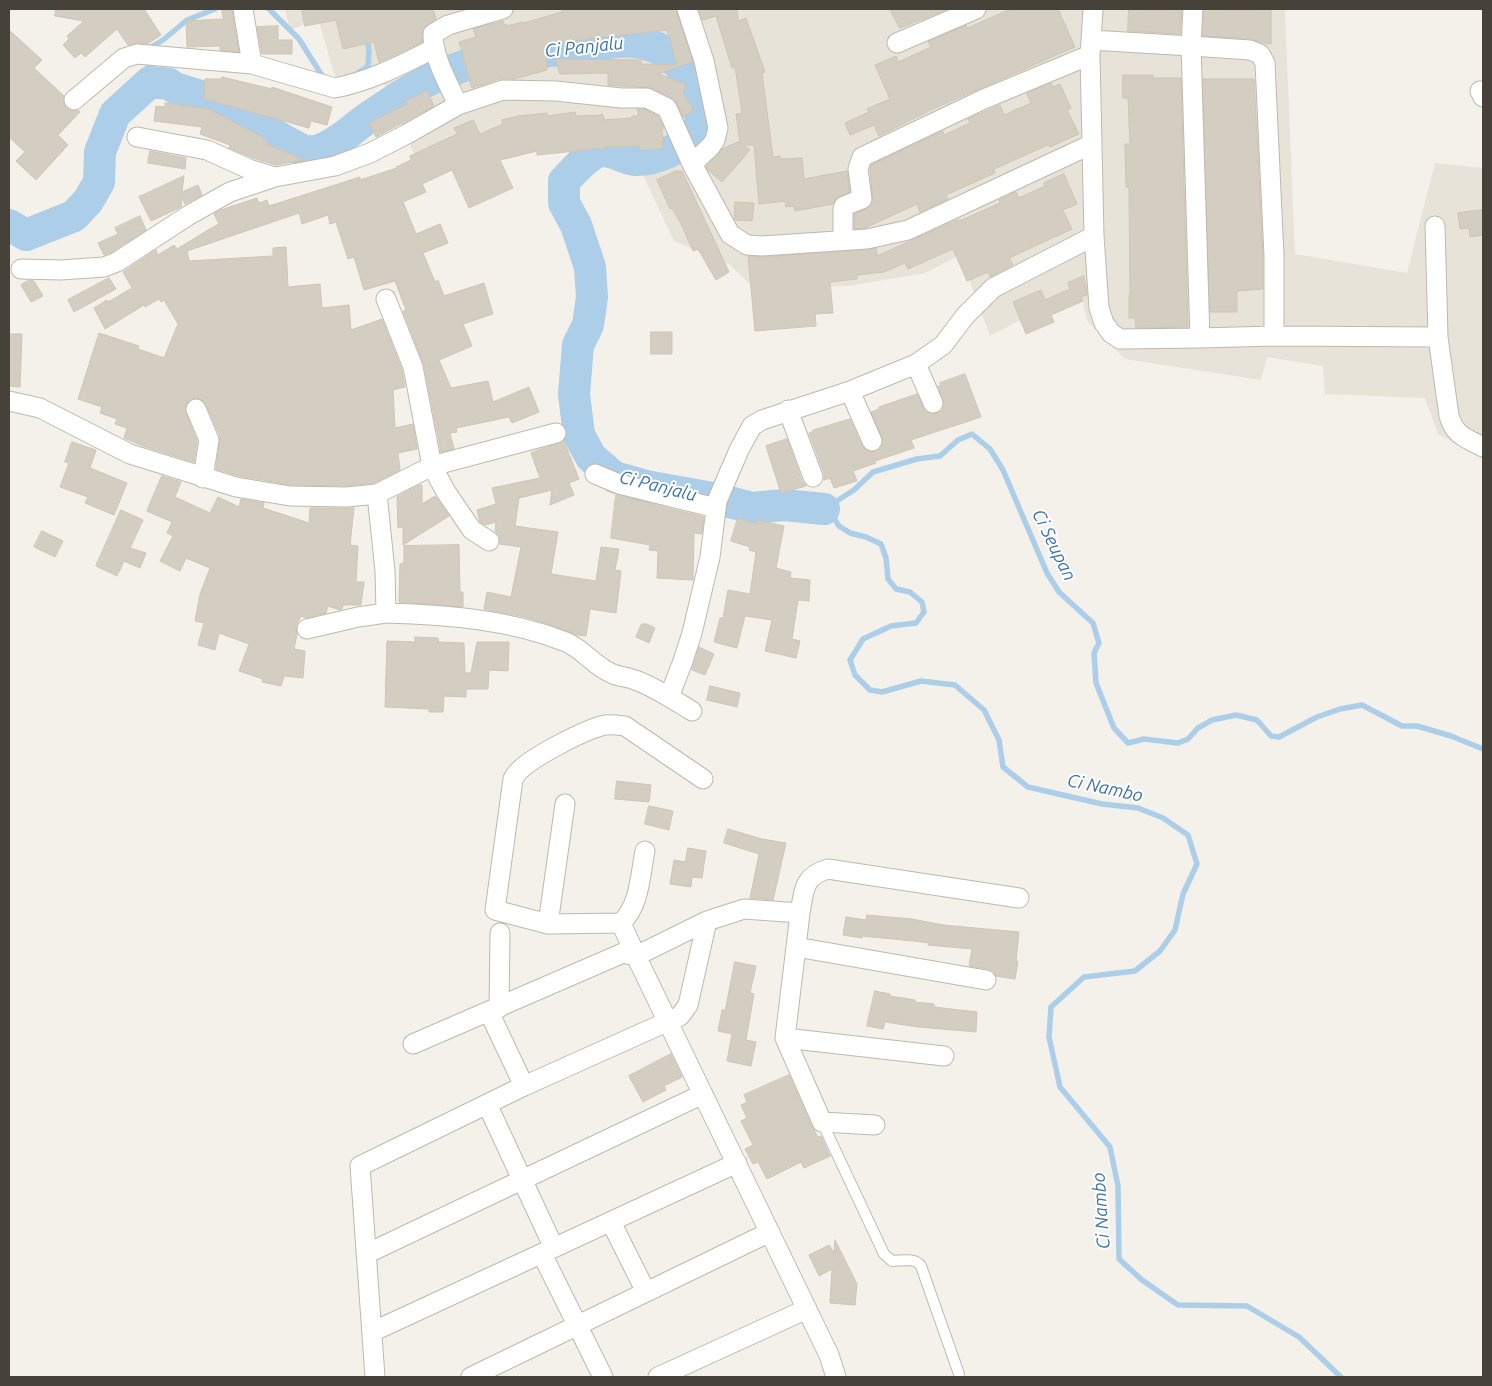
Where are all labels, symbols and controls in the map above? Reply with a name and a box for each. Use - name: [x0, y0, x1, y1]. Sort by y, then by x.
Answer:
- water label: Ci Panjalu: [544, 32, 624, 62]
- water label: Ci Panjalu: [617, 466, 699, 506]
- water label: Ci Seupan: [1027, 506, 1081, 584]
- water label: Ci Nambo: [1065, 769, 1145, 807]
- water label: Ci Nambo: [1088, 1172, 1114, 1250]

